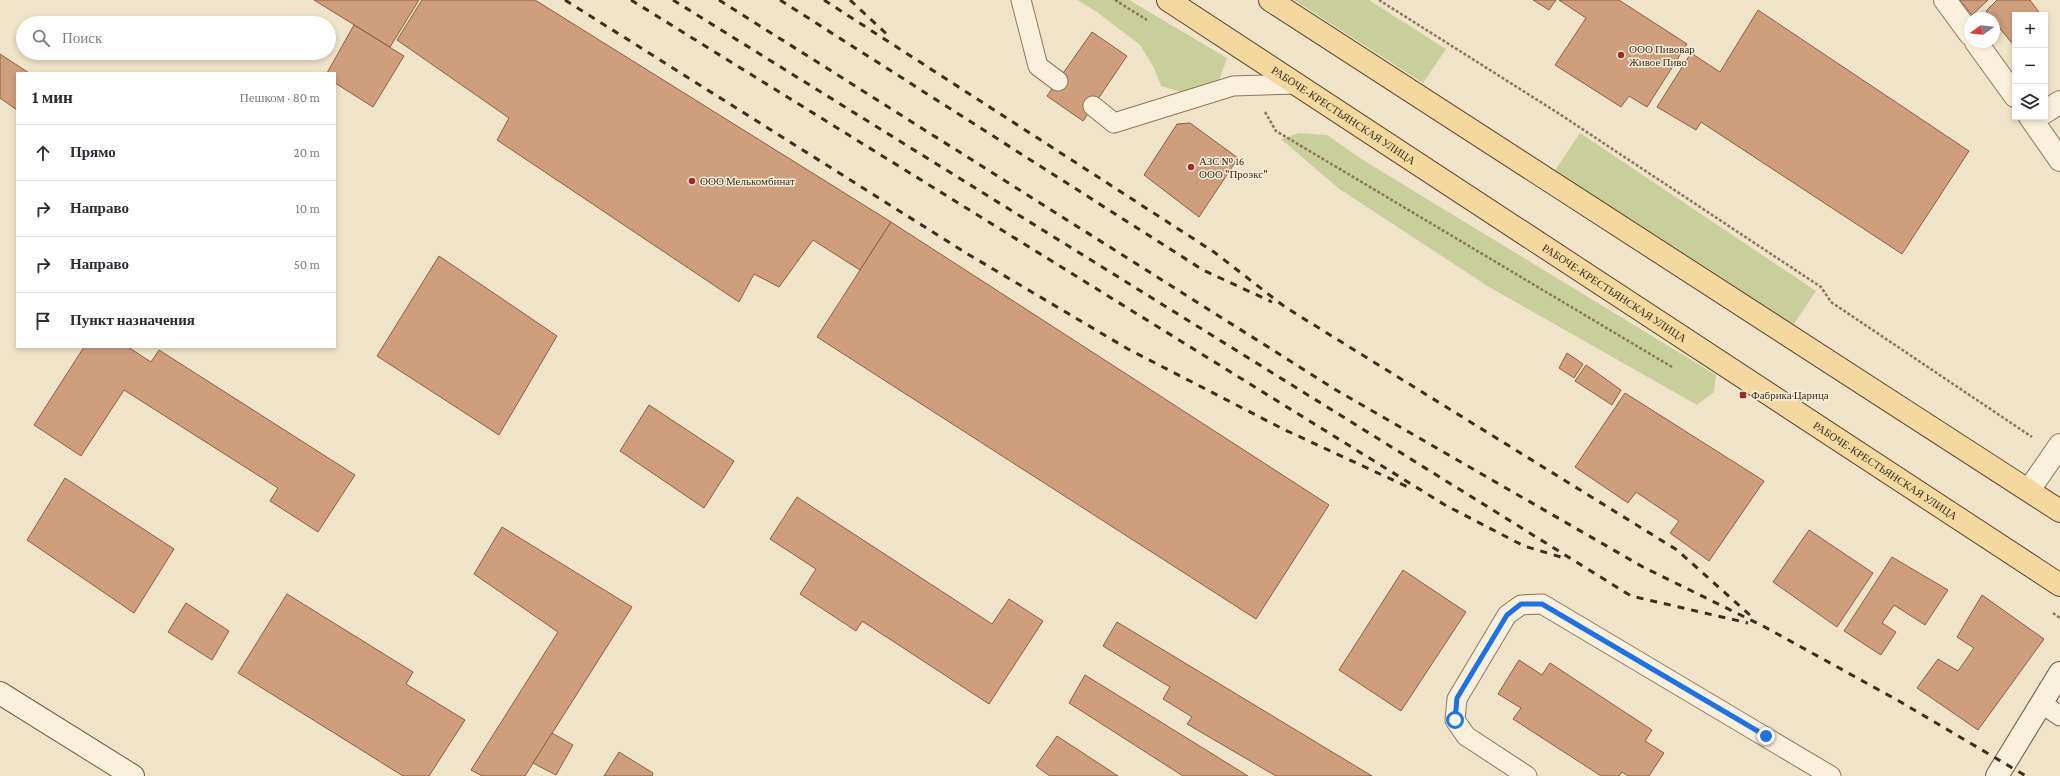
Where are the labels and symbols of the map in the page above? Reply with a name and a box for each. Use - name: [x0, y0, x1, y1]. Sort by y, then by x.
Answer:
- north arrow: [1964, 12, 2000, 48]
- place label: ООО Пивовар Живое Пиво: [1629, 43, 1695, 68]
- marker: ООО Пивовар Живое Пиво: [1616, 50, 1626, 60]
- street label: РАБОЧЕ-КРЕСТЬЯНСКАЯ УЛИЦА: [1269, 64, 1418, 167]
- place label: АЗС № 16 ООО "Проэкс": [1199, 155, 1268, 180]
- marker: АЗС № 16 ООО "Проэкс": [1186, 162, 1196, 172]
- place label: ООО Мелькомбинат: [700, 175, 795, 187]
- marker: ООО Мелькомбинат: [687, 176, 697, 186]
- street label: РАБОЧЕ-КРЕСТЬЯНСКАЯ УЛИЦА: [1540, 241, 1689, 344]
- place label: Фабрика Царица: [1751, 389, 1829, 401]
- marker: Фабрика Царица: [1738, 390, 1748, 400]
- street label: РАБОЧЕ-КРЕСТЬЯНСКАЯ УЛИЦА: [1811, 419, 1960, 522]
- route start: [1446, 711, 1464, 729]
- route end: [1757, 727, 1775, 745]

